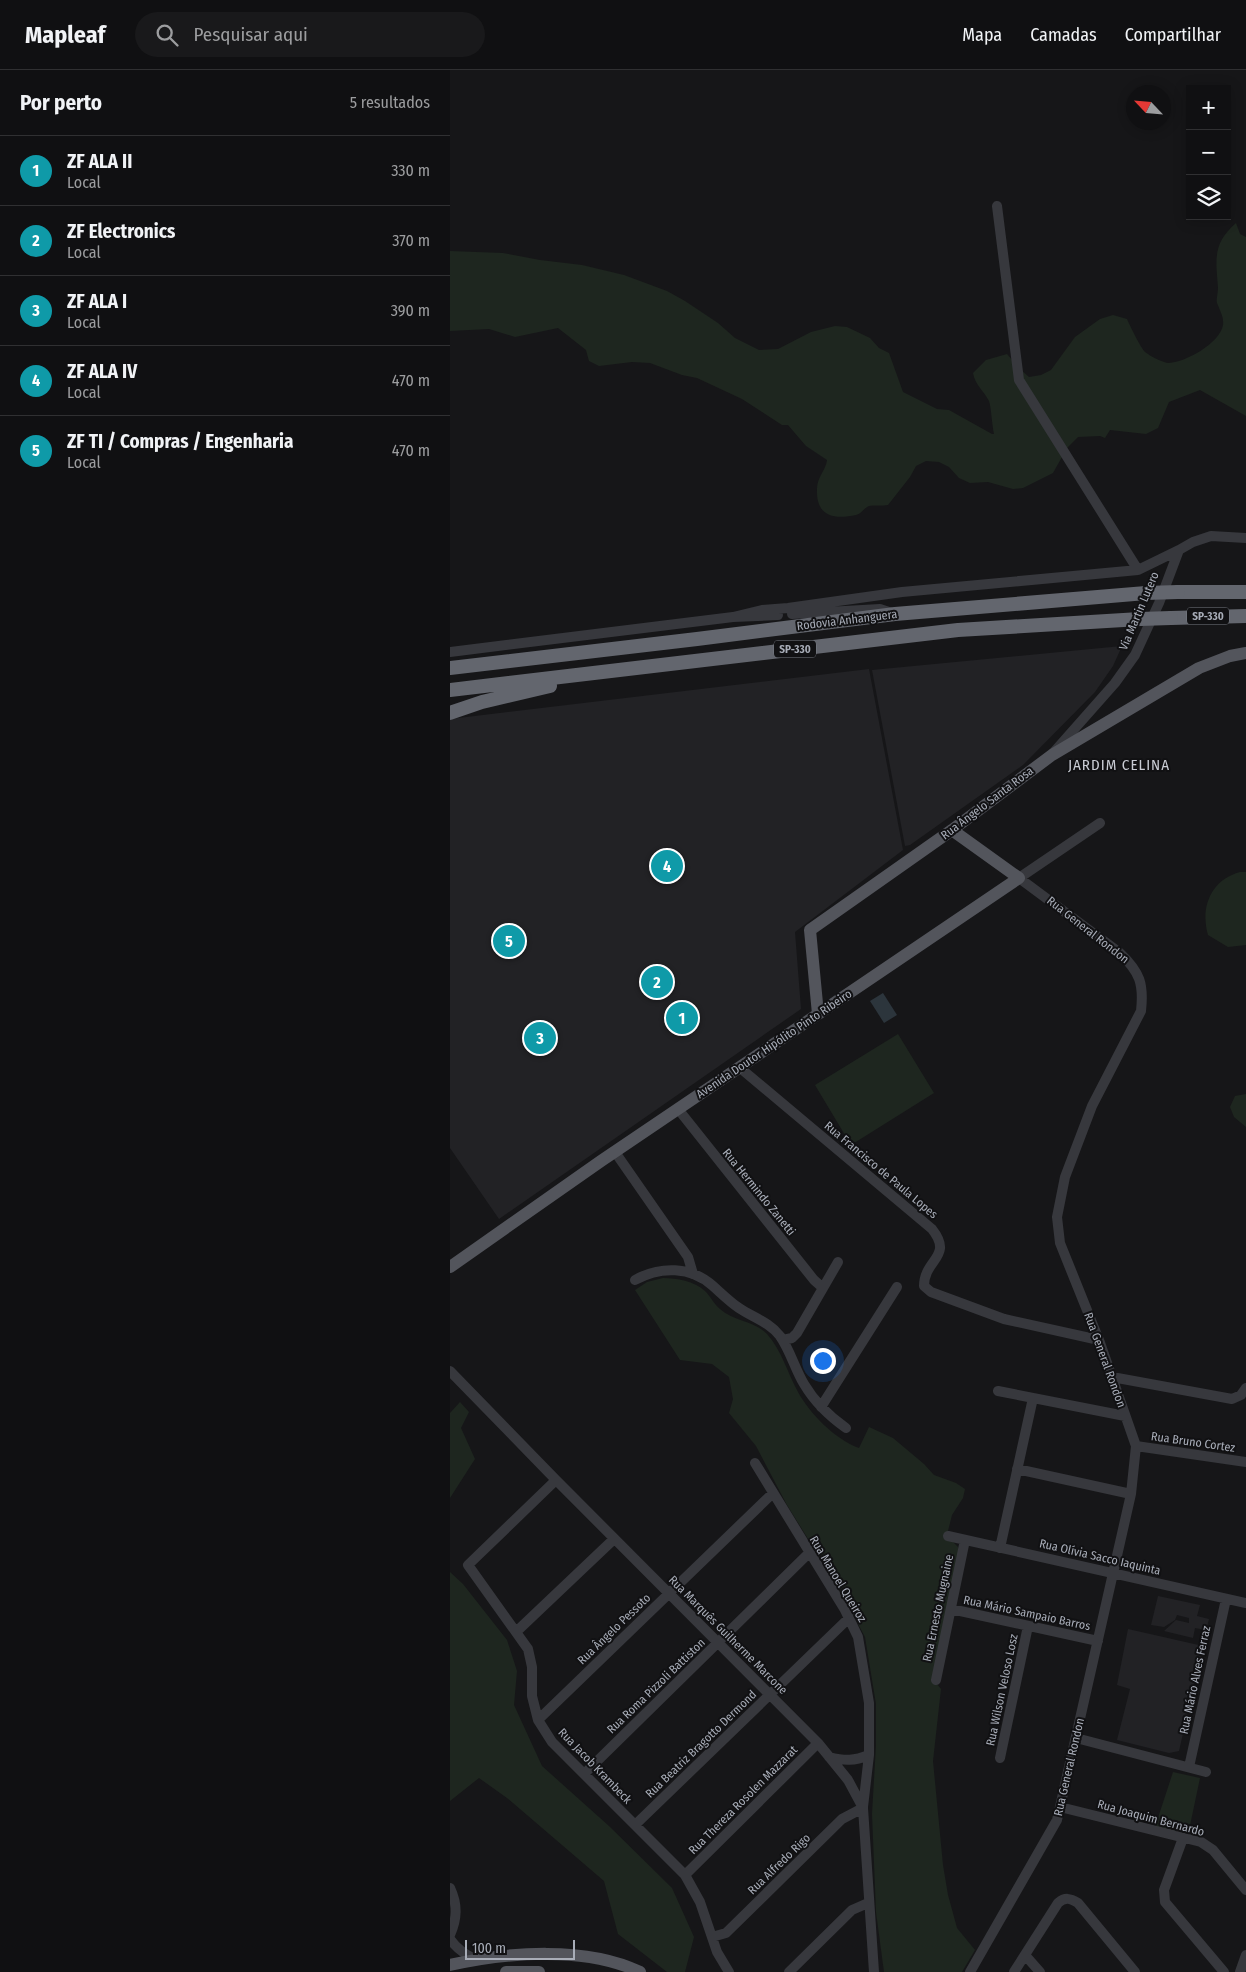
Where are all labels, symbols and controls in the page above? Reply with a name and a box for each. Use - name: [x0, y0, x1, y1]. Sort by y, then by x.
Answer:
- search box: [135, 12, 485, 57]
- text: Mapleaf: [25, 21, 105, 49]
- icon: search: [153, 21, 181, 49]
- text: Pesquisar aqui: [193, 23, 308, 46]
- text: Mapa: [962, 24, 1002, 46]
- text: Camadas: [1030, 24, 1097, 46]
- text: Compartilhar: [1125, 24, 1221, 46]
- north arrow: [1126, 85, 1171, 130]
- map controls: [1186, 85, 1231, 220]
- button: +: [1186, 85, 1231, 130]
- text: Por perto: [20, 90, 102, 116]
- text: 5 resultados: [350, 93, 430, 112]
- button: −: [1186, 130, 1231, 175]
- text: ZF ALA II: [67, 150, 132, 173]
- text: 1: [33, 161, 39, 180]
- text: 330 m: [391, 161, 430, 180]
- text: Local: [67, 173, 101, 192]
- button: layers: [1186, 175, 1231, 220]
- text: ZF Electronics: [67, 220, 175, 243]
- text: 2: [32, 231, 40, 250]
- text: 370 m: [392, 231, 430, 250]
- text: Local: [67, 243, 101, 262]
- text: ZF ALA I: [67, 290, 127, 313]
- text: 3: [32, 301, 40, 320]
- text: 390 m: [391, 301, 430, 320]
- text: Local: [67, 313, 101, 332]
- text: ZF ALA IV: [67, 360, 137, 383]
- text: 4: [32, 371, 40, 390]
- text: 470 m: [392, 371, 430, 390]
- text: Local: [67, 383, 101, 402]
- text: ZF TI / Compras / Engenharia: [67, 430, 293, 453]
- text: 5: [32, 441, 40, 460]
- text: 470 m: [392, 441, 430, 460]
- text: Local: [67, 453, 101, 472]
- street label: Via Martin Lutero: [1116, 570, 1162, 652]
- street label: Rodovia Anhanguera: [796, 607, 898, 633]
- road number: SP-330: [1187, 608, 1229, 624]
- road number: SP-330: [774, 640, 816, 658]
- district label: JARDIM CELINA: [1068, 756, 1170, 774]
- street label: Rua Ângelo Santa Rosa: [937, 763, 1036, 842]
- pin: 4: [651, 847, 683, 885]
- street label: Rua General Rondon: [1044, 894, 1132, 966]
- pin: 5: [493, 922, 525, 960]
- pin: 2: [641, 963, 673, 1001]
- street label: Avenida Doutor Hipólito Pinto Ribeiro: [694, 987, 854, 1101]
- pin: 1: [666, 999, 698, 1037]
- pin: 3: [524, 1019, 556, 1057]
- street label: Rua Francisco de Paula Lopes: [822, 1119, 940, 1221]
- street label: Rua Hermindo Zanetti: [720, 1146, 798, 1238]
- street label: Rua General Rondon: [1081, 1311, 1129, 1409]
- your location: [810, 1348, 836, 1374]
- street label: Rua Bruno Cortez: [1150, 1429, 1236, 1455]
- street label: Rua Manoel Queiroz: [807, 1533, 869, 1625]
- street label: Rua Olívia Sacco Iaquinta: [1038, 1536, 1162, 1578]
- street label: Rua Ernesto Mugnaine: [920, 1553, 956, 1663]
- street label: Rua Marquês Guilherme Marcone: [666, 1573, 790, 1697]
- street label: Rua Ângelo Pessoto: [574, 1590, 653, 1667]
- street label: Rua Mário Sampaio Barros: [962, 1593, 1092, 1633]
- street label: Rua Mário Alves Ferraz: [1177, 1624, 1213, 1735]
- street label: Rua Wilson Veloso Losz: [983, 1633, 1021, 1747]
- street label: Rua Roma Pizzoli Battiston: [604, 1635, 708, 1737]
- street label: Rua Beatriz Bragotto Dermond: [643, 1687, 759, 1801]
- street label: Rua General Rondon: [1051, 1717, 1087, 1817]
- street label: Rua Jacob Krambeck: [555, 1725, 635, 1807]
- street label: Rua Thereza Rosolen Mazzarat: [686, 1743, 800, 1857]
- street label: Rua Joaquim Bernardo: [1096, 1797, 1206, 1839]
- street label: Rua Alfredo Rigo: [745, 1831, 813, 1897]
- scale bar: [465, 1937, 575, 1960]
- text: 100 m: [472, 1940, 506, 1957]

